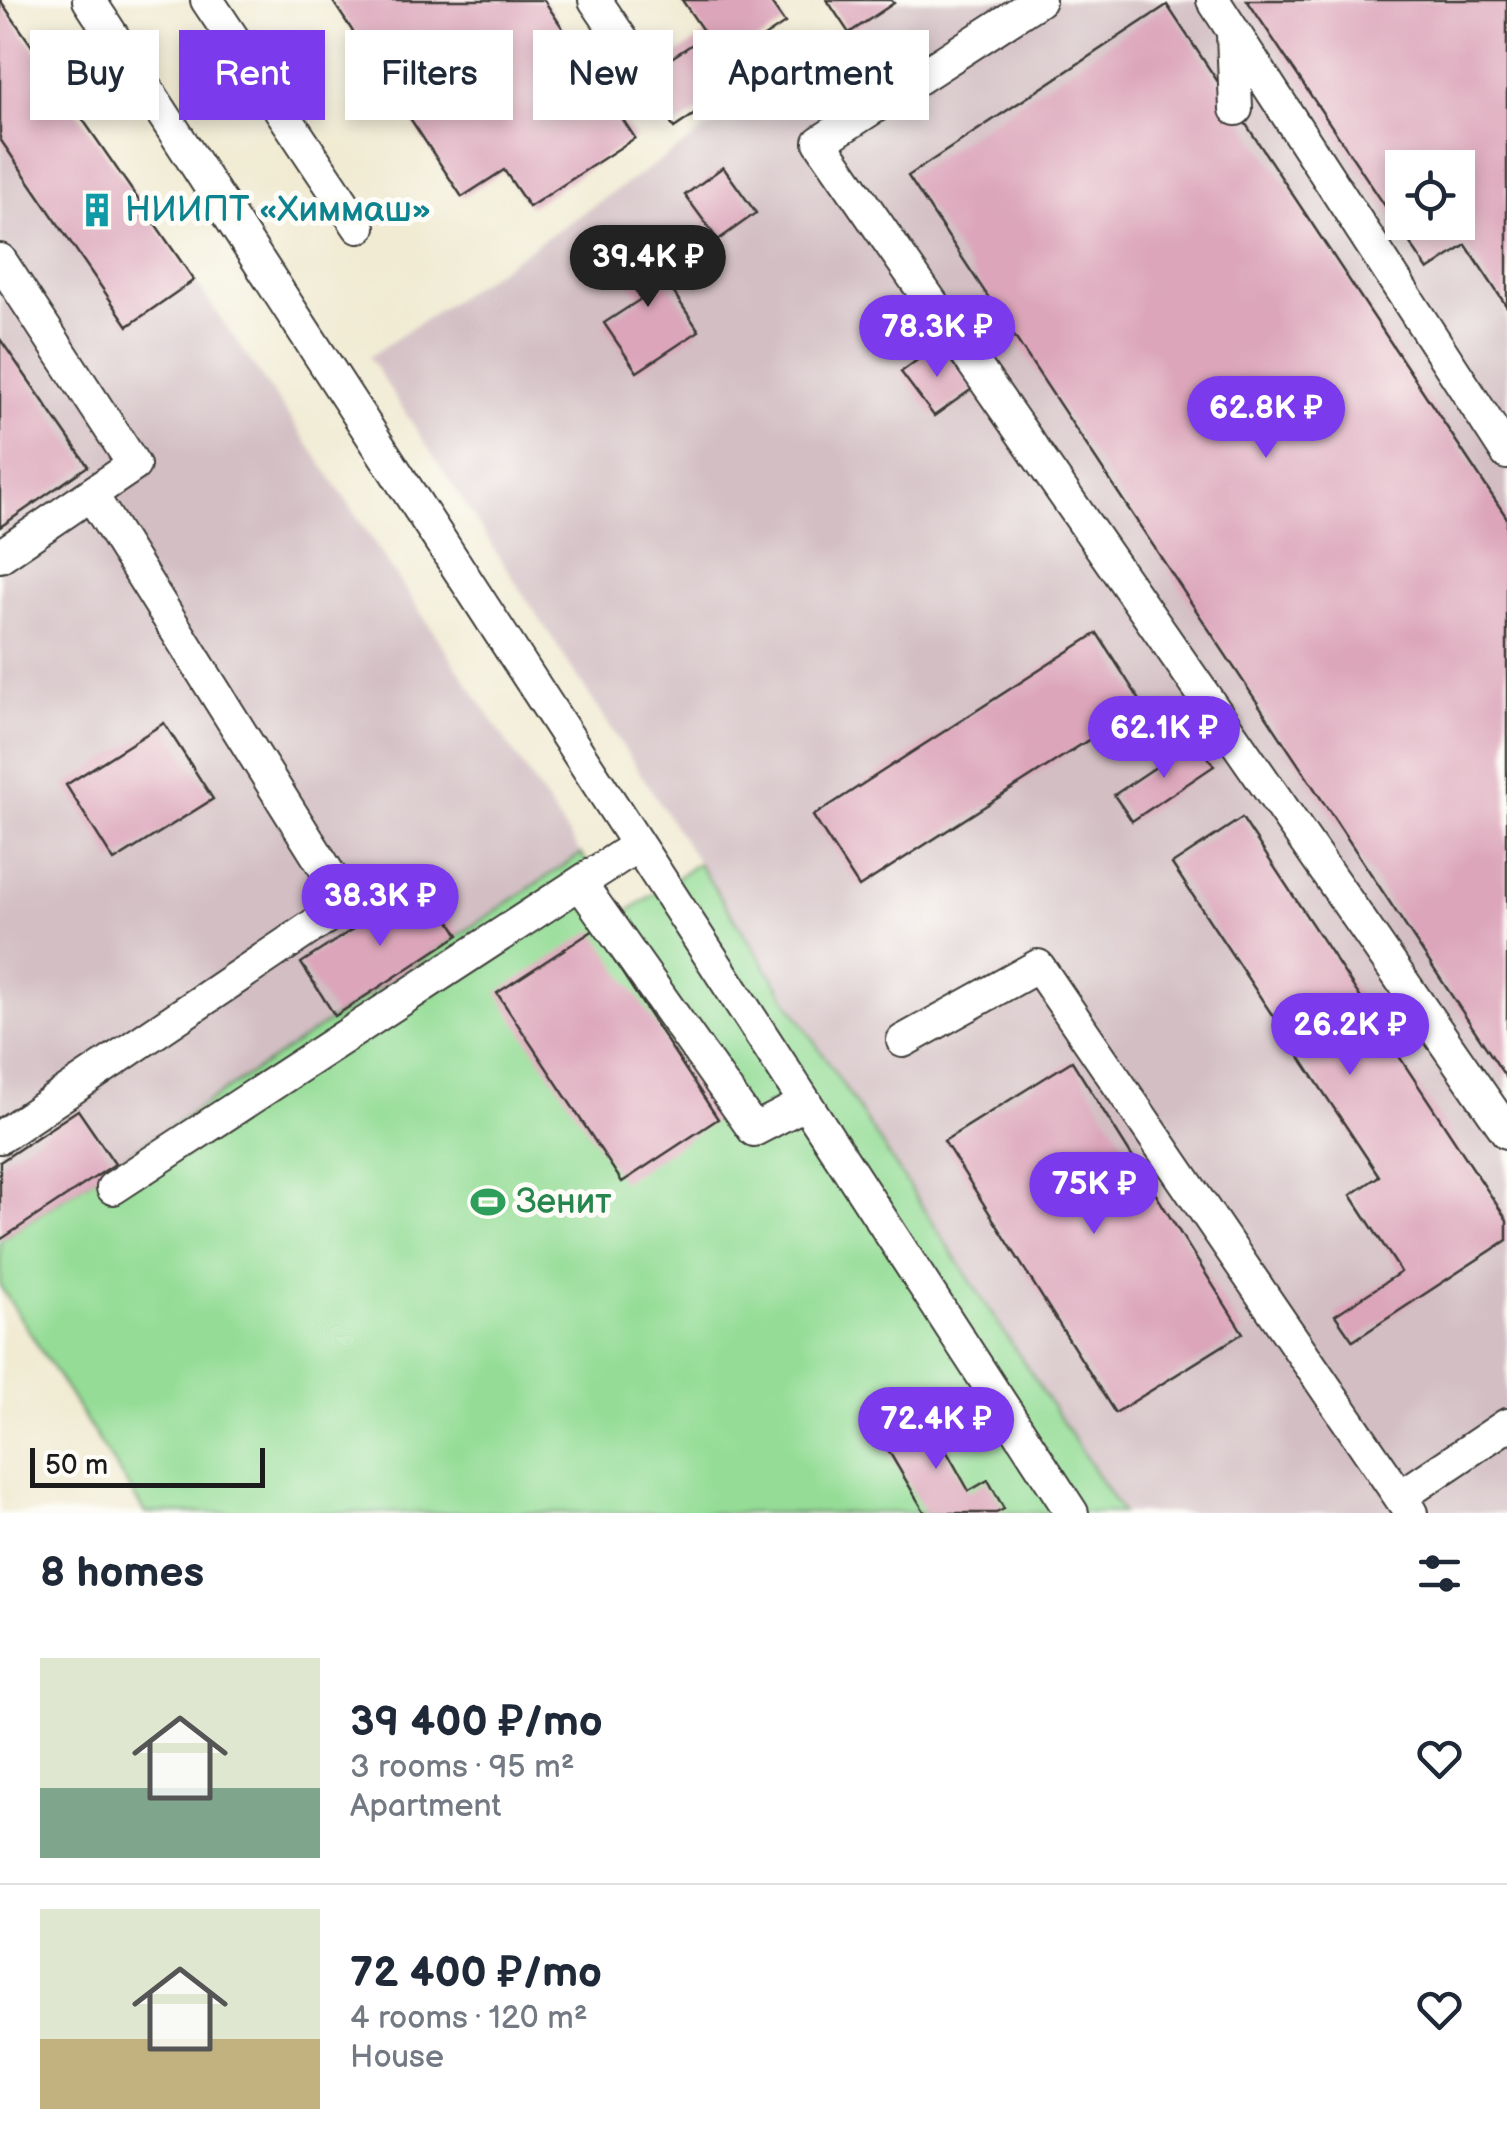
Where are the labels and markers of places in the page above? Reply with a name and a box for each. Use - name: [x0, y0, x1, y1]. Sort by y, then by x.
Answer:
- place label: НИИПТ «Химмаш»: [125, 189, 431, 232]
- building icon: НИИПТ «Химмаш»: [78, 191, 116, 229]
- pin: 39.4K ₽: [556, 225, 740, 310]
- pin: 78.3K ₽: [845, 295, 1029, 380]
- pin: 62.8K ₽: [1174, 376, 1358, 461]
- pin: 62.1K ₽: [1072, 696, 1256, 781]
- pin: 38.3K ₽: [288, 864, 472, 949]
- pin: 26.2K ₽: [1258, 993, 1442, 1078]
- pin: 75K ₽: [1024, 1152, 1164, 1237]
- place label: Зенит: [516, 1181, 612, 1224]
- sports icon: Зенит: [469, 1183, 507, 1221]
- pin: 72.4K ₽: [844, 1387, 1028, 1472]

